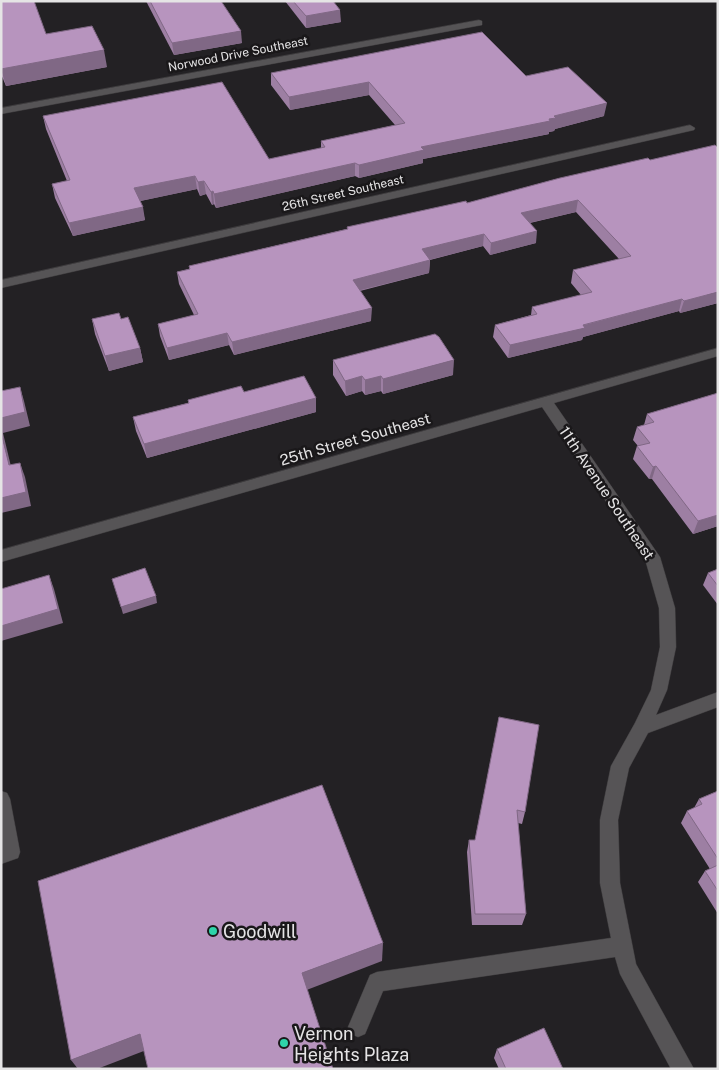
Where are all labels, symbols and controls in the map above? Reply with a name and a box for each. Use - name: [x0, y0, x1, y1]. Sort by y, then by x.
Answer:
- street label: Norwood Drive Southeast: [167, 33, 309, 74]
- street label: 26th Street Southeast: [281, 172, 405, 214]
- street label: 25th Street Southeast: [278, 409, 432, 469]
- street label: 11th Avenue Southeast: [556, 423, 658, 563]
- place label: Goodwill: [223, 921, 297, 942]
- marker: Goodwill: [207, 925, 219, 937]
- place label: Vernon Heights Plaza: [294, 1023, 409, 1065]
- marker: Vernon Heights Plaza: [278, 1037, 290, 1049]

